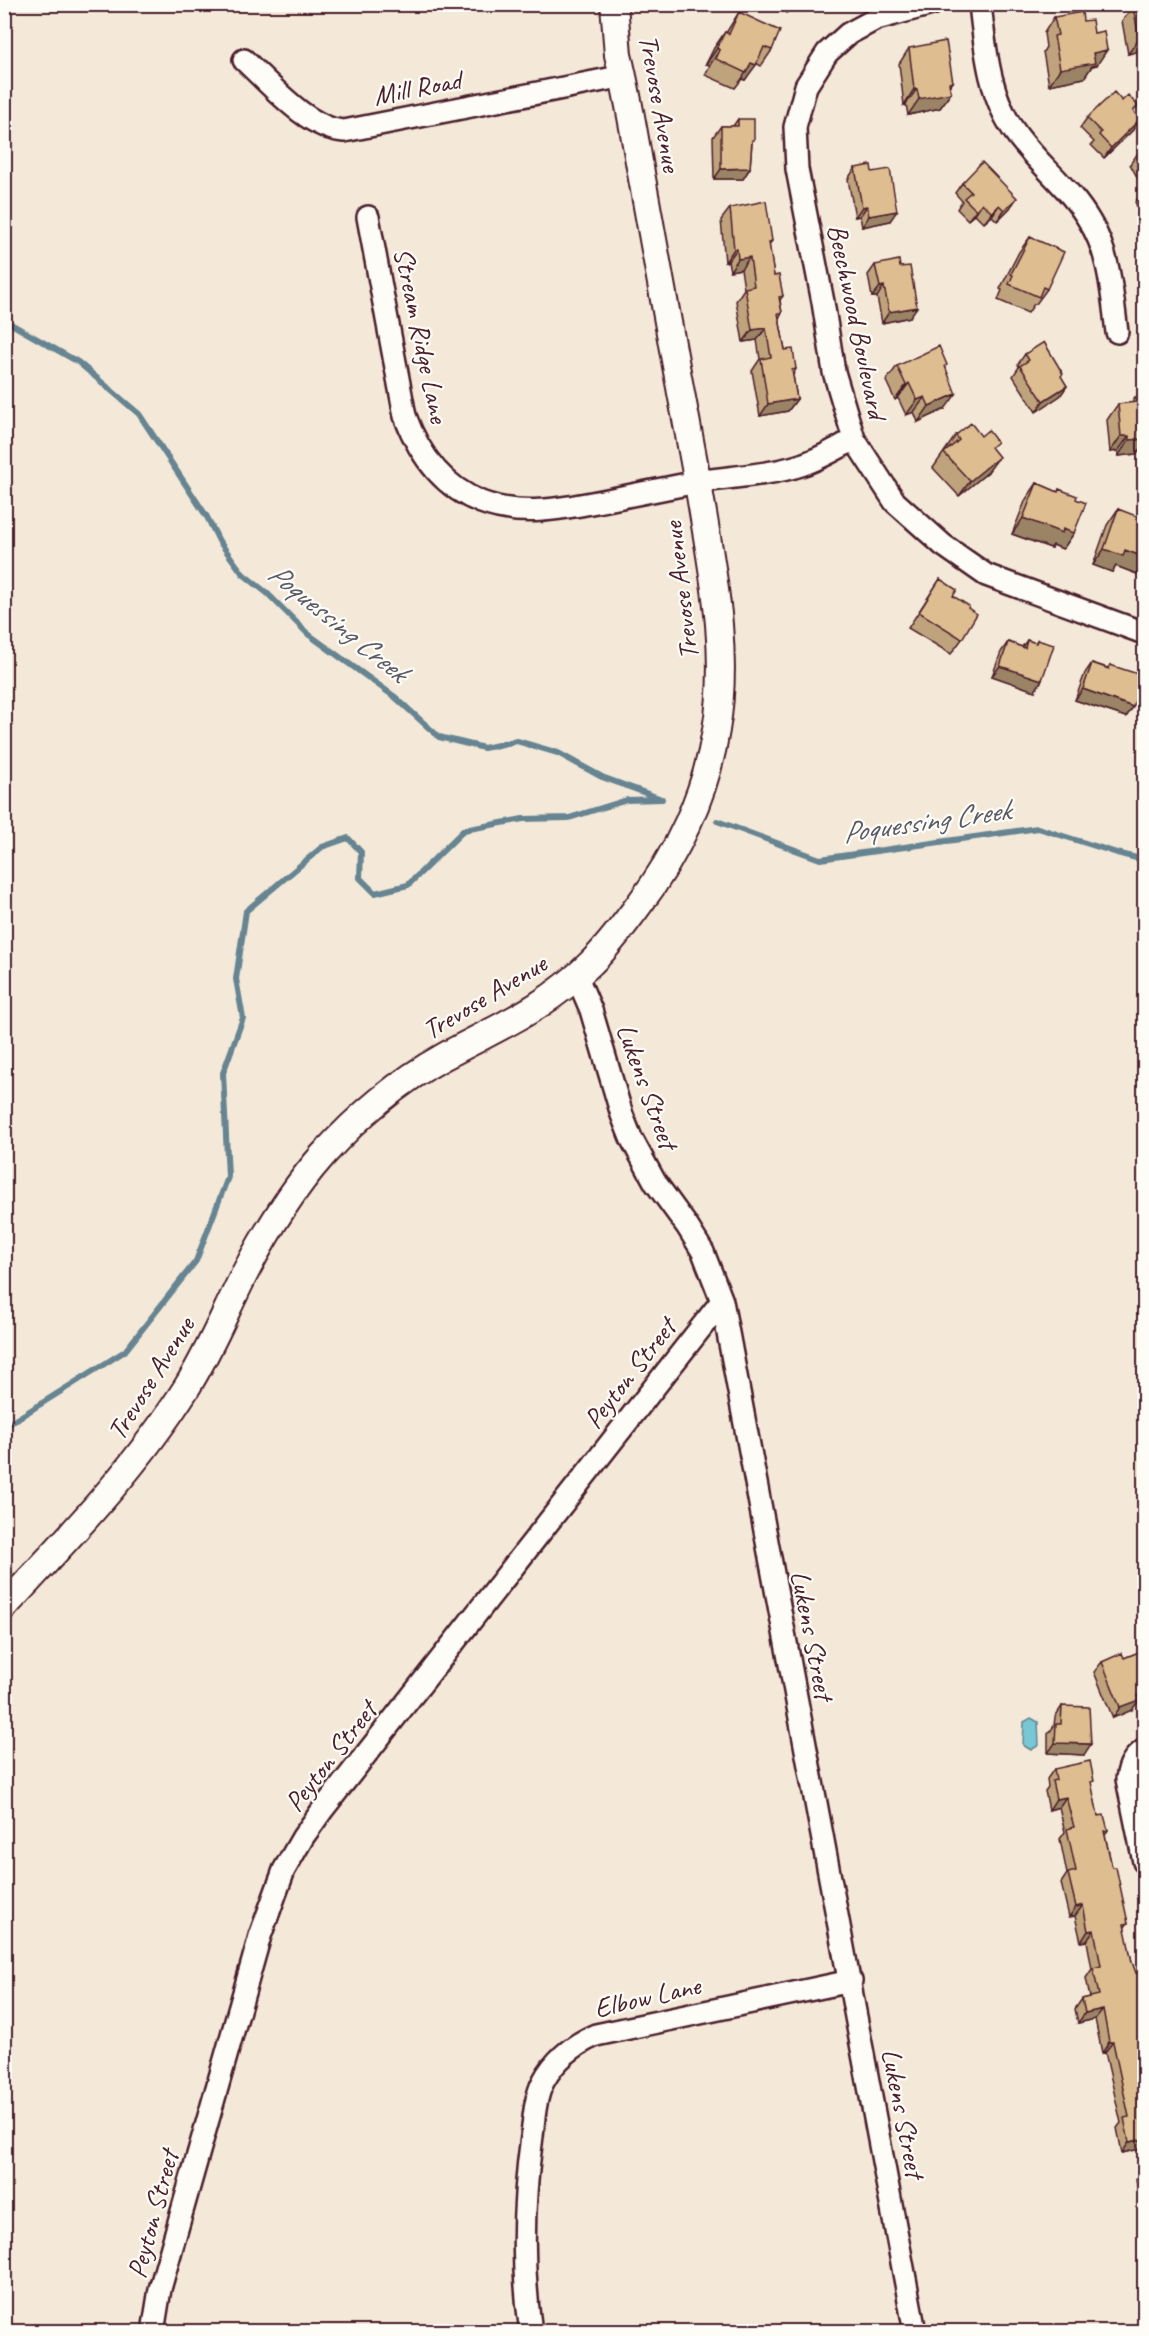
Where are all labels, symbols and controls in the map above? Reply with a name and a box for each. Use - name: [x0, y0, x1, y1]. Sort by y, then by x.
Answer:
- street label: Trevose Avenue: [631, 32, 690, 176]
- street label: Mill Road: [370, 61, 468, 113]
- street label: Beechwood Boulevard: [820, 221, 896, 425]
- street label: Stream Ridge Lane: [386, 244, 458, 428]
- street label: Trevose Avenue: [654, 518, 706, 662]
- water label: Poquessing Creek: [261, 554, 419, 693]
- water label: Poquessing Creek: [840, 790, 1017, 852]
- street label: Trevose Avenue: [416, 945, 554, 1047]
- street label: Lukens Street: [609, 1019, 688, 1157]
- street label: Peyton Street: [575, 1308, 686, 1436]
- street label: Trevose Avenue: [99, 1309, 203, 1446]
- street label: Lukens Street: [783, 1568, 843, 1706]
- street label: Peyton Street: [276, 1691, 387, 1819]
- street label: Elbow Lane: [591, 1967, 705, 2026]
- street label: Lukens Street: [874, 2046, 934, 2184]
- street label: Peyton Street: [119, 2143, 187, 2282]

